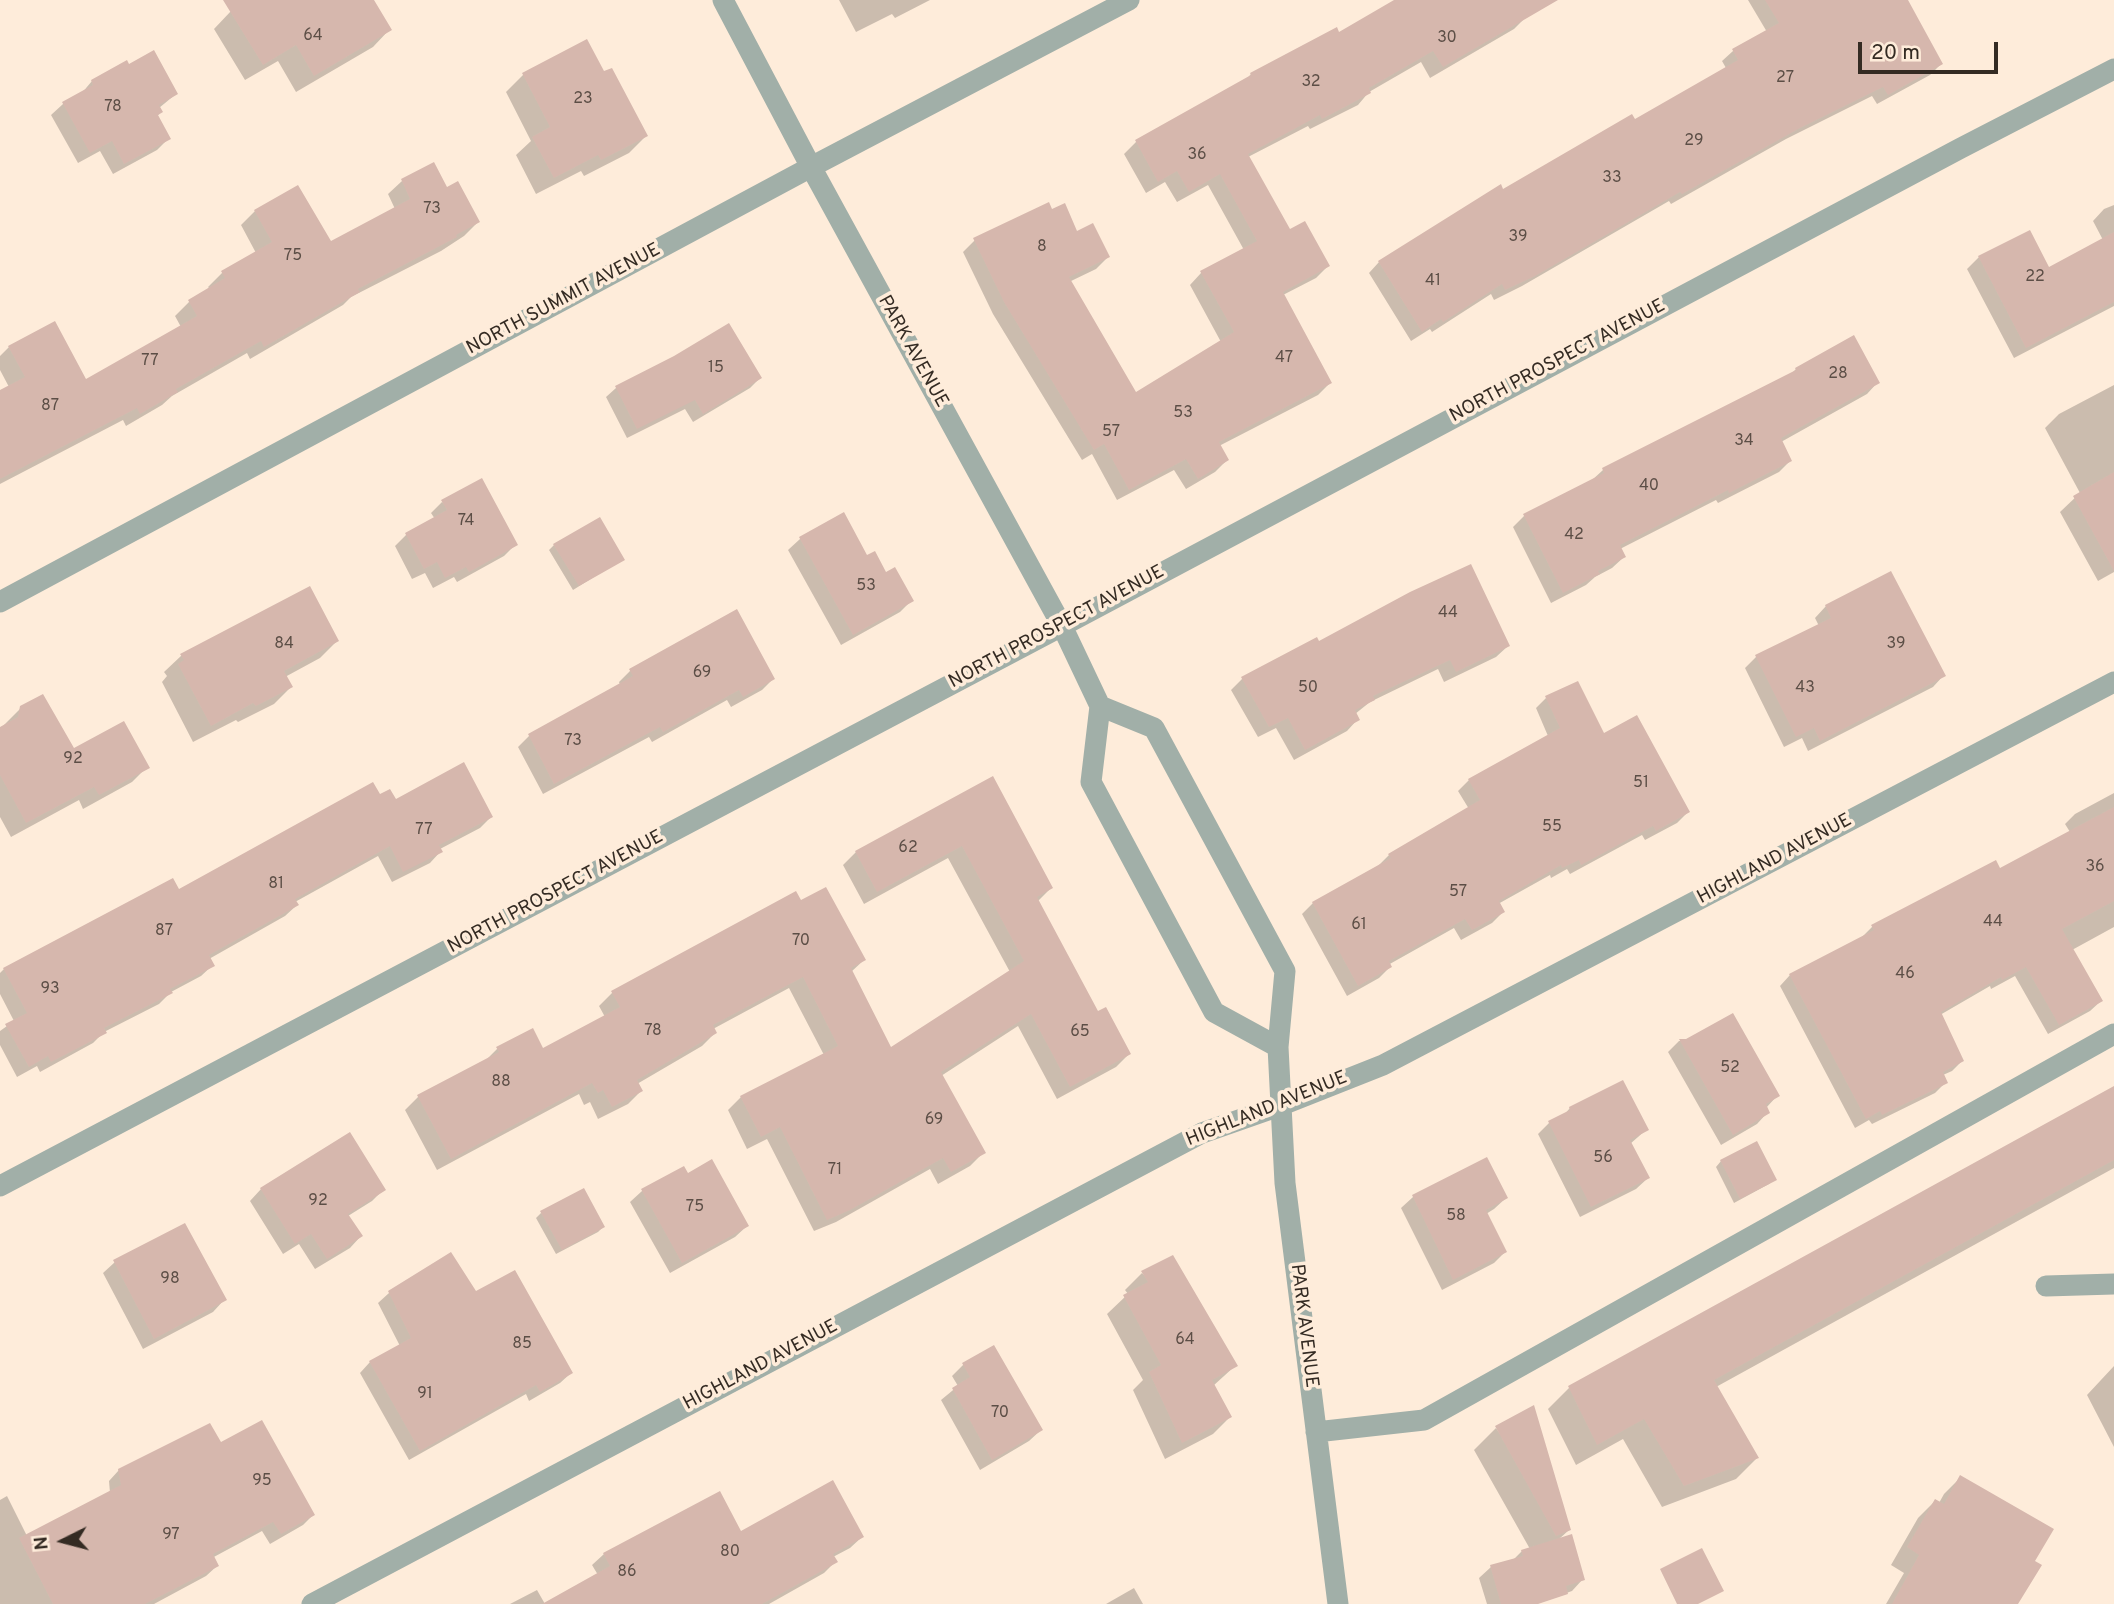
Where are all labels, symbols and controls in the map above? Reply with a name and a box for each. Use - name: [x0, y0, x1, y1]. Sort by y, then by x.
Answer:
- house number: 64: [303, 27, 323, 47]
- scale bar: [1862, 28, 2002, 72]
- house number: 30: [1437, 29, 1457, 49]
- text: 20 m: [1871, 40, 1920, 67]
- house number: 27: [1776, 69, 1794, 89]
- house number: 32: [1301, 73, 1321, 93]
- house number: 23: [573, 90, 593, 110]
- house number: 78: [104, 98, 122, 118]
- house number: 29: [1684, 132, 1704, 152]
- house number: 36: [1187, 146, 1207, 166]
- house number: 33: [1602, 169, 1622, 189]
- house number: 73: [423, 200, 441, 220]
- house number: 39: [1509, 228, 1527, 248]
- house number: 8: [1037, 238, 1047, 258]
- street label: NORTH SUMMIT AVENUE: [463, 239, 665, 361]
- house number: 75: [284, 247, 302, 267]
- house number: 22: [2025, 268, 2045, 288]
- house number: 41: [1425, 272, 1441, 292]
- street label: PARK AVENUE: [872, 292, 952, 412]
- street label: NORTH PROSPECT AVENUE: [1446, 295, 1670, 429]
- house number: 47: [1275, 349, 1293, 369]
- house number: 77: [141, 352, 159, 372]
- house number: 15: [708, 359, 724, 379]
- house number: 28: [1828, 365, 1848, 385]
- house number: 87: [41, 397, 59, 417]
- house number: 53: [1173, 404, 1193, 424]
- house number: 57: [1102, 423, 1120, 443]
- house number: 34: [1734, 432, 1754, 452]
- house number: 40: [1639, 477, 1659, 497]
- house number: 74: [458, 512, 474, 532]
- house number: 42: [1564, 526, 1584, 546]
- street label: NORTH PROSPECT AVENUE: [945, 561, 1169, 695]
- house number: 53: [856, 577, 876, 597]
- house number: 44: [1438, 604, 1458, 624]
- house number: 84: [274, 635, 294, 655]
- house number: 39: [1887, 635, 1905, 655]
- house number: 69: [693, 664, 711, 684]
- house number: 50: [1298, 679, 1318, 699]
- house number: 43: [1795, 679, 1815, 699]
- house number: 73: [564, 732, 582, 752]
- house number: 92: [63, 750, 83, 770]
- house number: 51: [1633, 774, 1649, 794]
- street label: HIGHLAND AVENUE: [1694, 810, 1856, 910]
- house number: 55: [1542, 818, 1562, 838]
- house number: 77: [415, 821, 433, 841]
- street label: NORTH PROSPECT AVENUE: [444, 826, 668, 960]
- house number: 62: [898, 839, 918, 859]
- house number: 36: [2085, 858, 2105, 878]
- house number: 81: [268, 875, 284, 895]
- house number: 57: [1449, 883, 1467, 903]
- house number: 44: [1983, 913, 2003, 933]
- house number: 61: [1351, 916, 1367, 936]
- house number: 87: [155, 922, 173, 942]
- house number: 70: [792, 932, 810, 952]
- house number: 46: [1895, 965, 1915, 985]
- house number: 93: [40, 980, 60, 1000]
- house number: 78: [644, 1022, 662, 1042]
- house number: 65: [1070, 1023, 1090, 1043]
- house number: 52: [1720, 1059, 1740, 1079]
- street label: HIGHLAND AVENUE: [1183, 1067, 1351, 1153]
- house number: 88: [491, 1073, 511, 1093]
- house number: 69: [925, 1111, 943, 1131]
- house number: 56: [1593, 1149, 1613, 1169]
- house number: 71: [828, 1161, 842, 1181]
- house number: 92: [308, 1192, 328, 1212]
- house number: 75: [686, 1198, 704, 1218]
- house number: 58: [1446, 1207, 1466, 1227]
- street label: PARK AVENUE: [1284, 1263, 1322, 1389]
- house number: 98: [160, 1270, 180, 1290]
- street label: HIGHLAND AVENUE: [680, 1316, 842, 1416]
- house number: 64: [1175, 1331, 1195, 1351]
- house number: 85: [512, 1335, 532, 1355]
- house number: 91: [417, 1385, 433, 1405]
- house number: 70: [991, 1404, 1009, 1424]
- house number: 95: [252, 1472, 272, 1492]
- north arrow: [28, 1506, 98, 1576]
- house number: 97: [162, 1526, 180, 1546]
- text: N: [29, 1535, 55, 1551]
- house number: 80: [720, 1543, 740, 1563]
- house number: 86: [617, 1563, 637, 1583]

